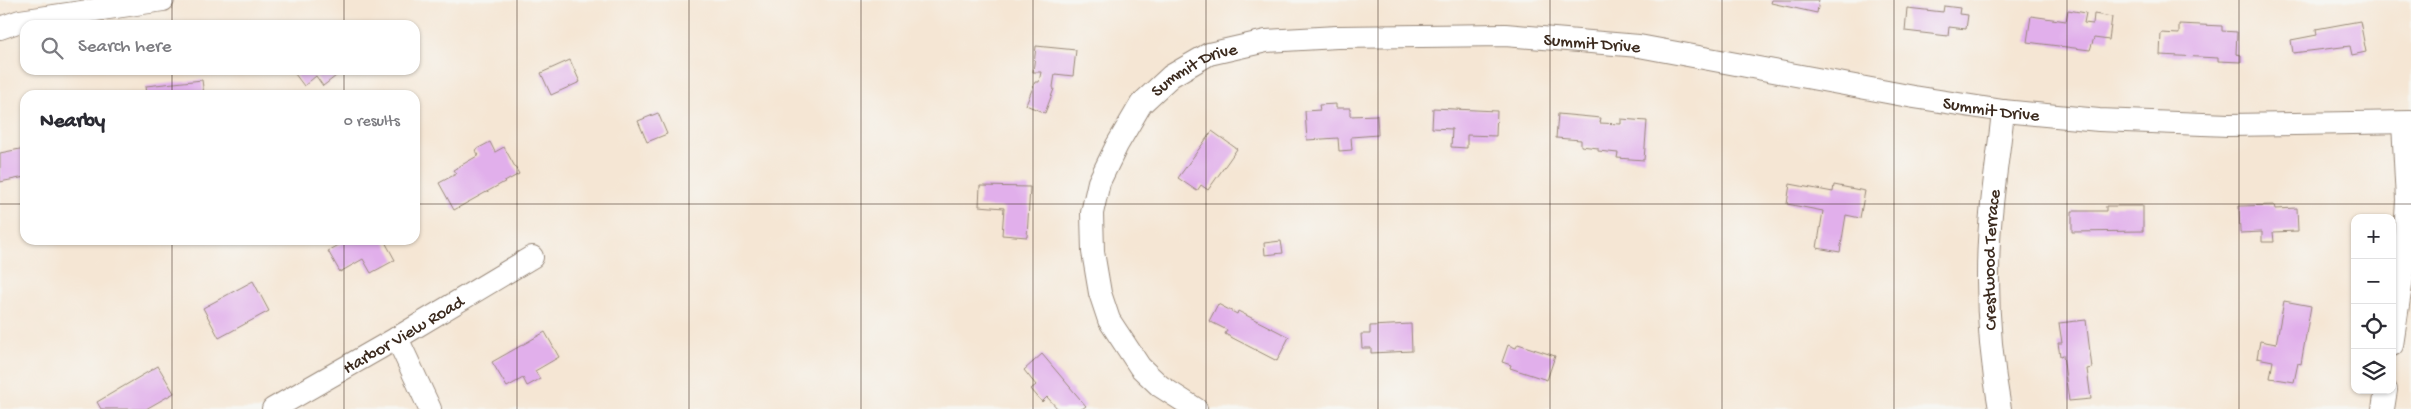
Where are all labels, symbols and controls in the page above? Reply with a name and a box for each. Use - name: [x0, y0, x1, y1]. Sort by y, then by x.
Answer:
- search box: [20, 20, 420, 75]
- street label: Summit Drive: [1543, 30, 1642, 59]
- icon: search: [38, 34, 66, 62]
- text: Search here: [78, 36, 172, 59]
- street label: Summit Drive: [1147, 40, 1240, 102]
- street label: Summit Drive: [1941, 94, 2041, 127]
- text: Nearby: [40, 110, 105, 135]
- text: 0 results: [344, 113, 400, 132]
- street label: Crestwood Terrace: [1980, 188, 2007, 331]
- map controls: [2351, 214, 2396, 394]
- button: +: [2351, 214, 2396, 259]
- button: −: [2351, 259, 2396, 304]
- street label: Harbor View Road: [340, 292, 470, 380]
- button: locate: [2351, 304, 2396, 349]
- button: layers: [2351, 349, 2396, 394]

